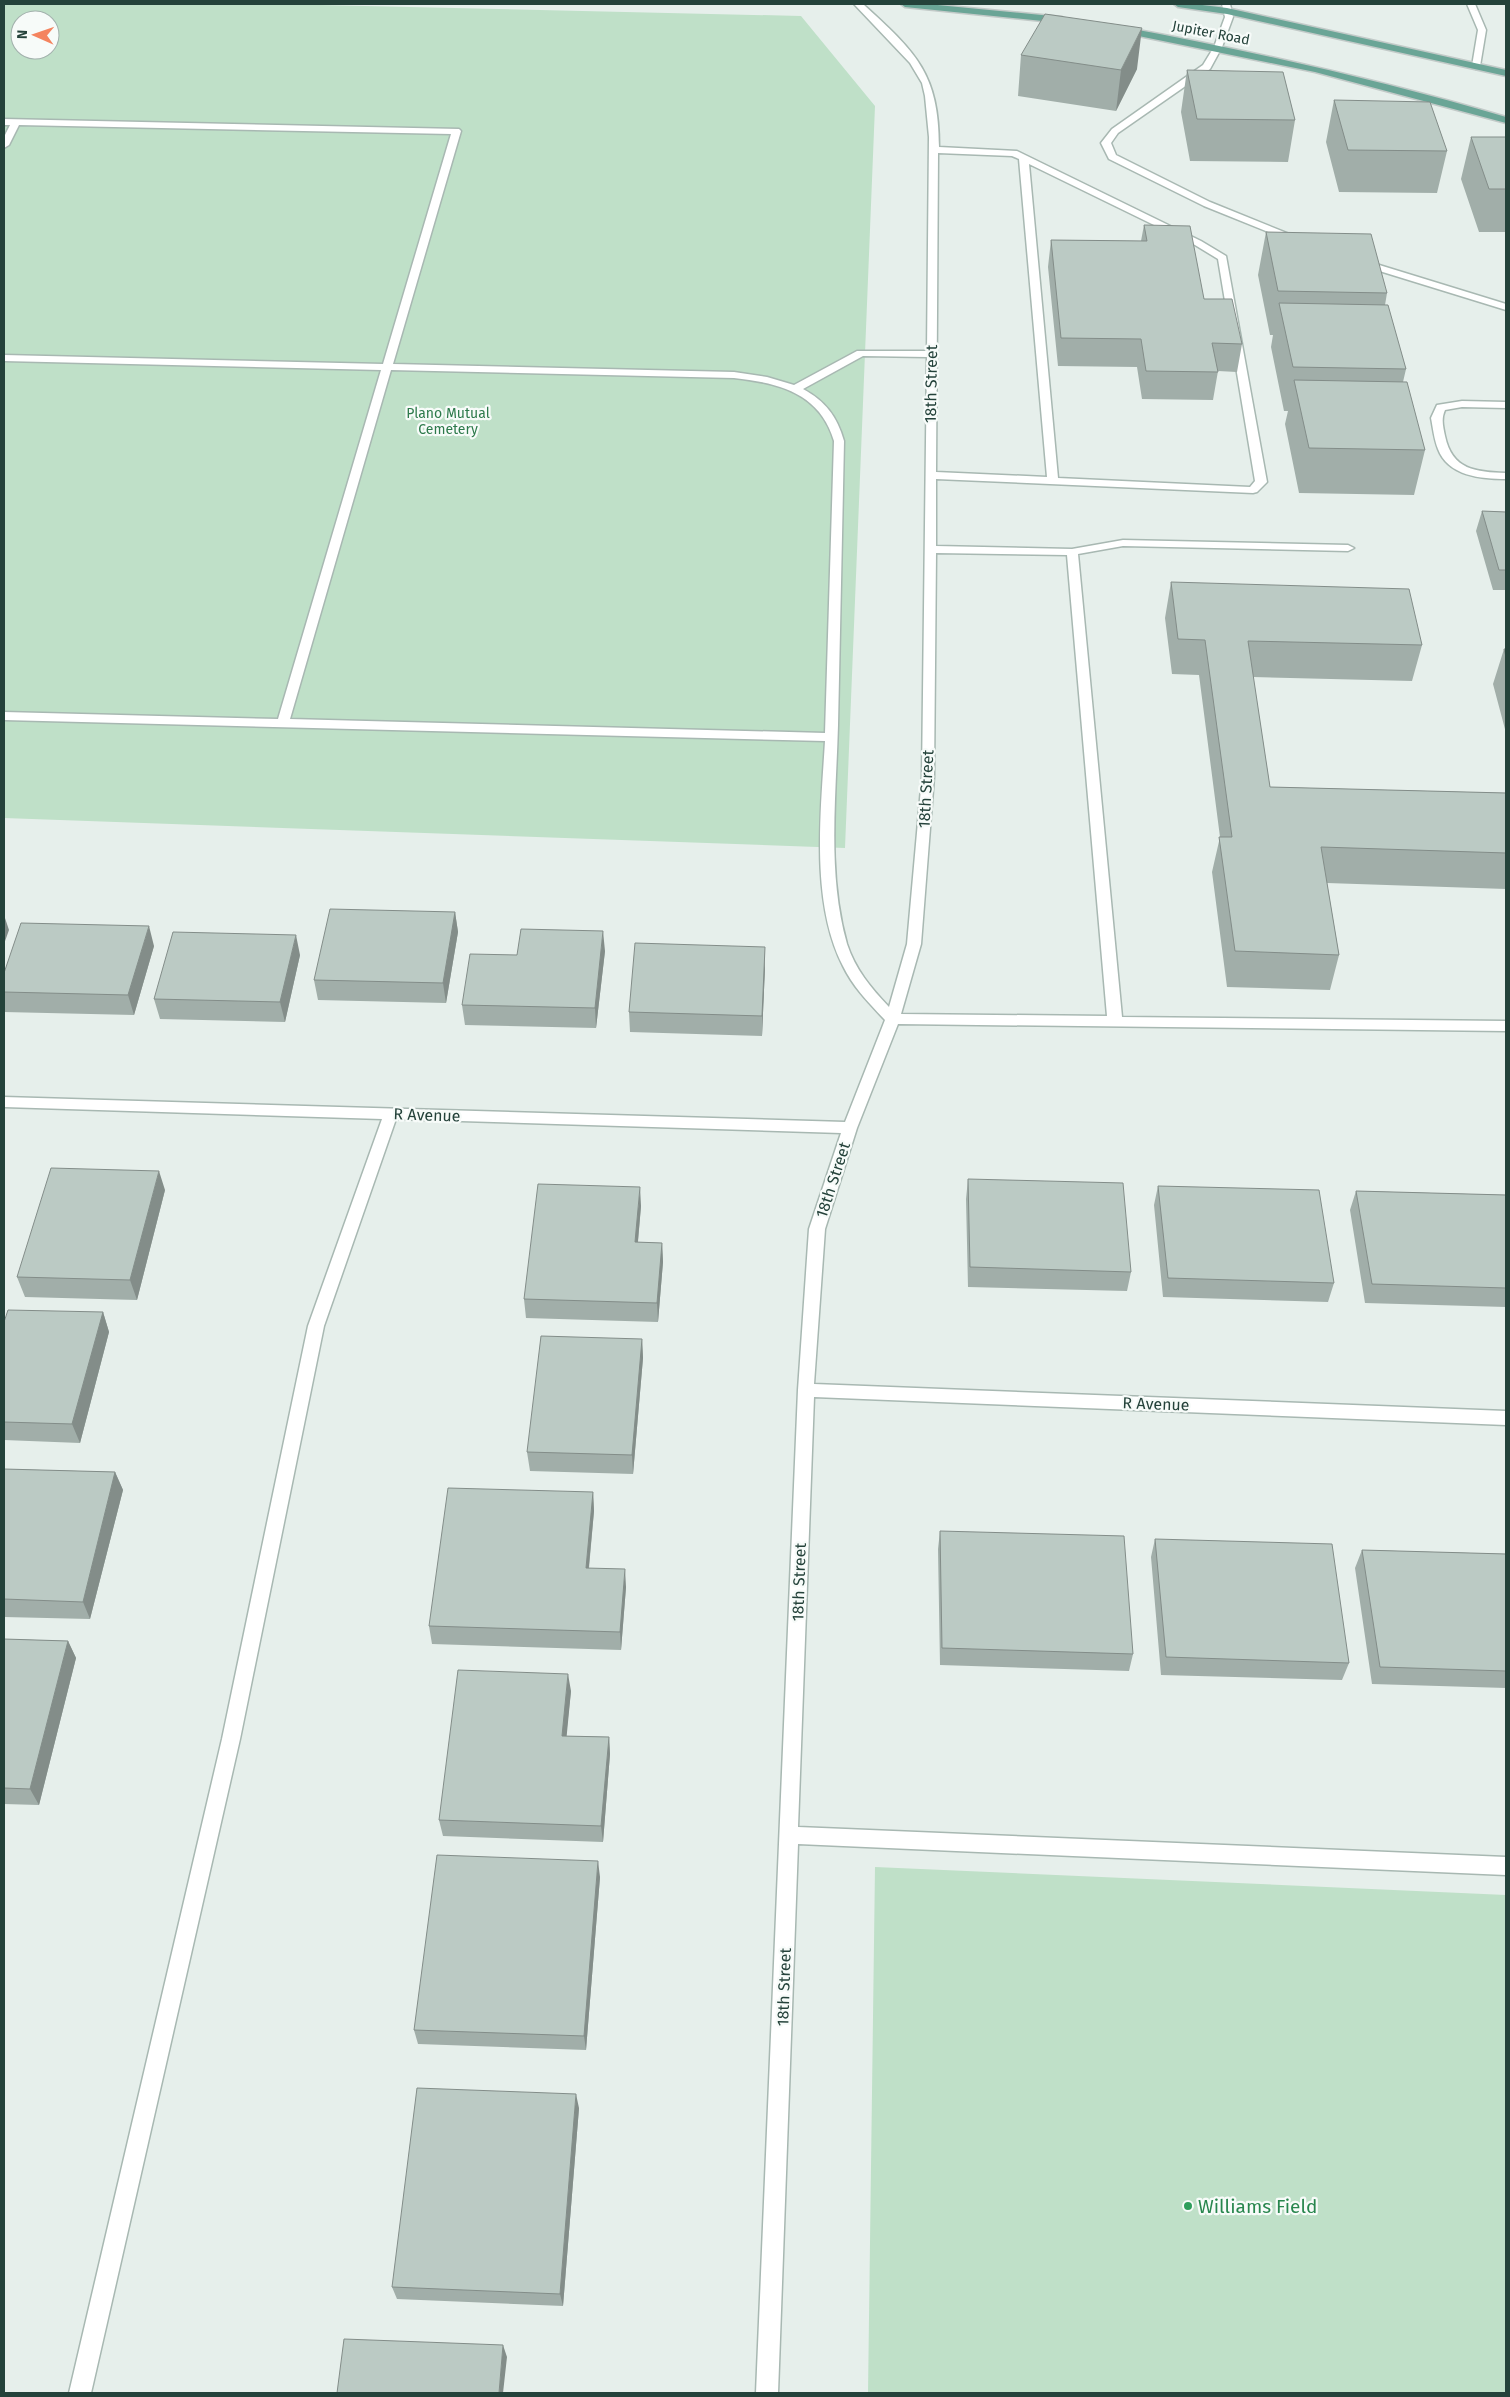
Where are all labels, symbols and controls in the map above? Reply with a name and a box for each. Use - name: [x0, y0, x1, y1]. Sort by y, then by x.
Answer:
- north arrow: [10, 10, 60, 60]
- street label: Jupiter Road: [1171, 17, 1251, 49]
- text: N: [14, 30, 31, 40]
- street label: 18th Street: [921, 344, 941, 423]
- park label: Plano Mutual Cemetery: [406, 405, 490, 438]
- street label: 18th Street: [914, 749, 938, 829]
- street label: R Avenue: [393, 1104, 461, 1126]
- street label: 18th Street: [812, 1140, 854, 1220]
- street label: R Avenue: [1122, 1393, 1190, 1415]
- street label: 18th Street: [788, 1542, 810, 1622]
- street label: 18th Street: [773, 1947, 795, 2027]
- place label: Williams Field: [1198, 2195, 1317, 2218]
- marker: Williams Field: [1182, 2200, 1194, 2212]

